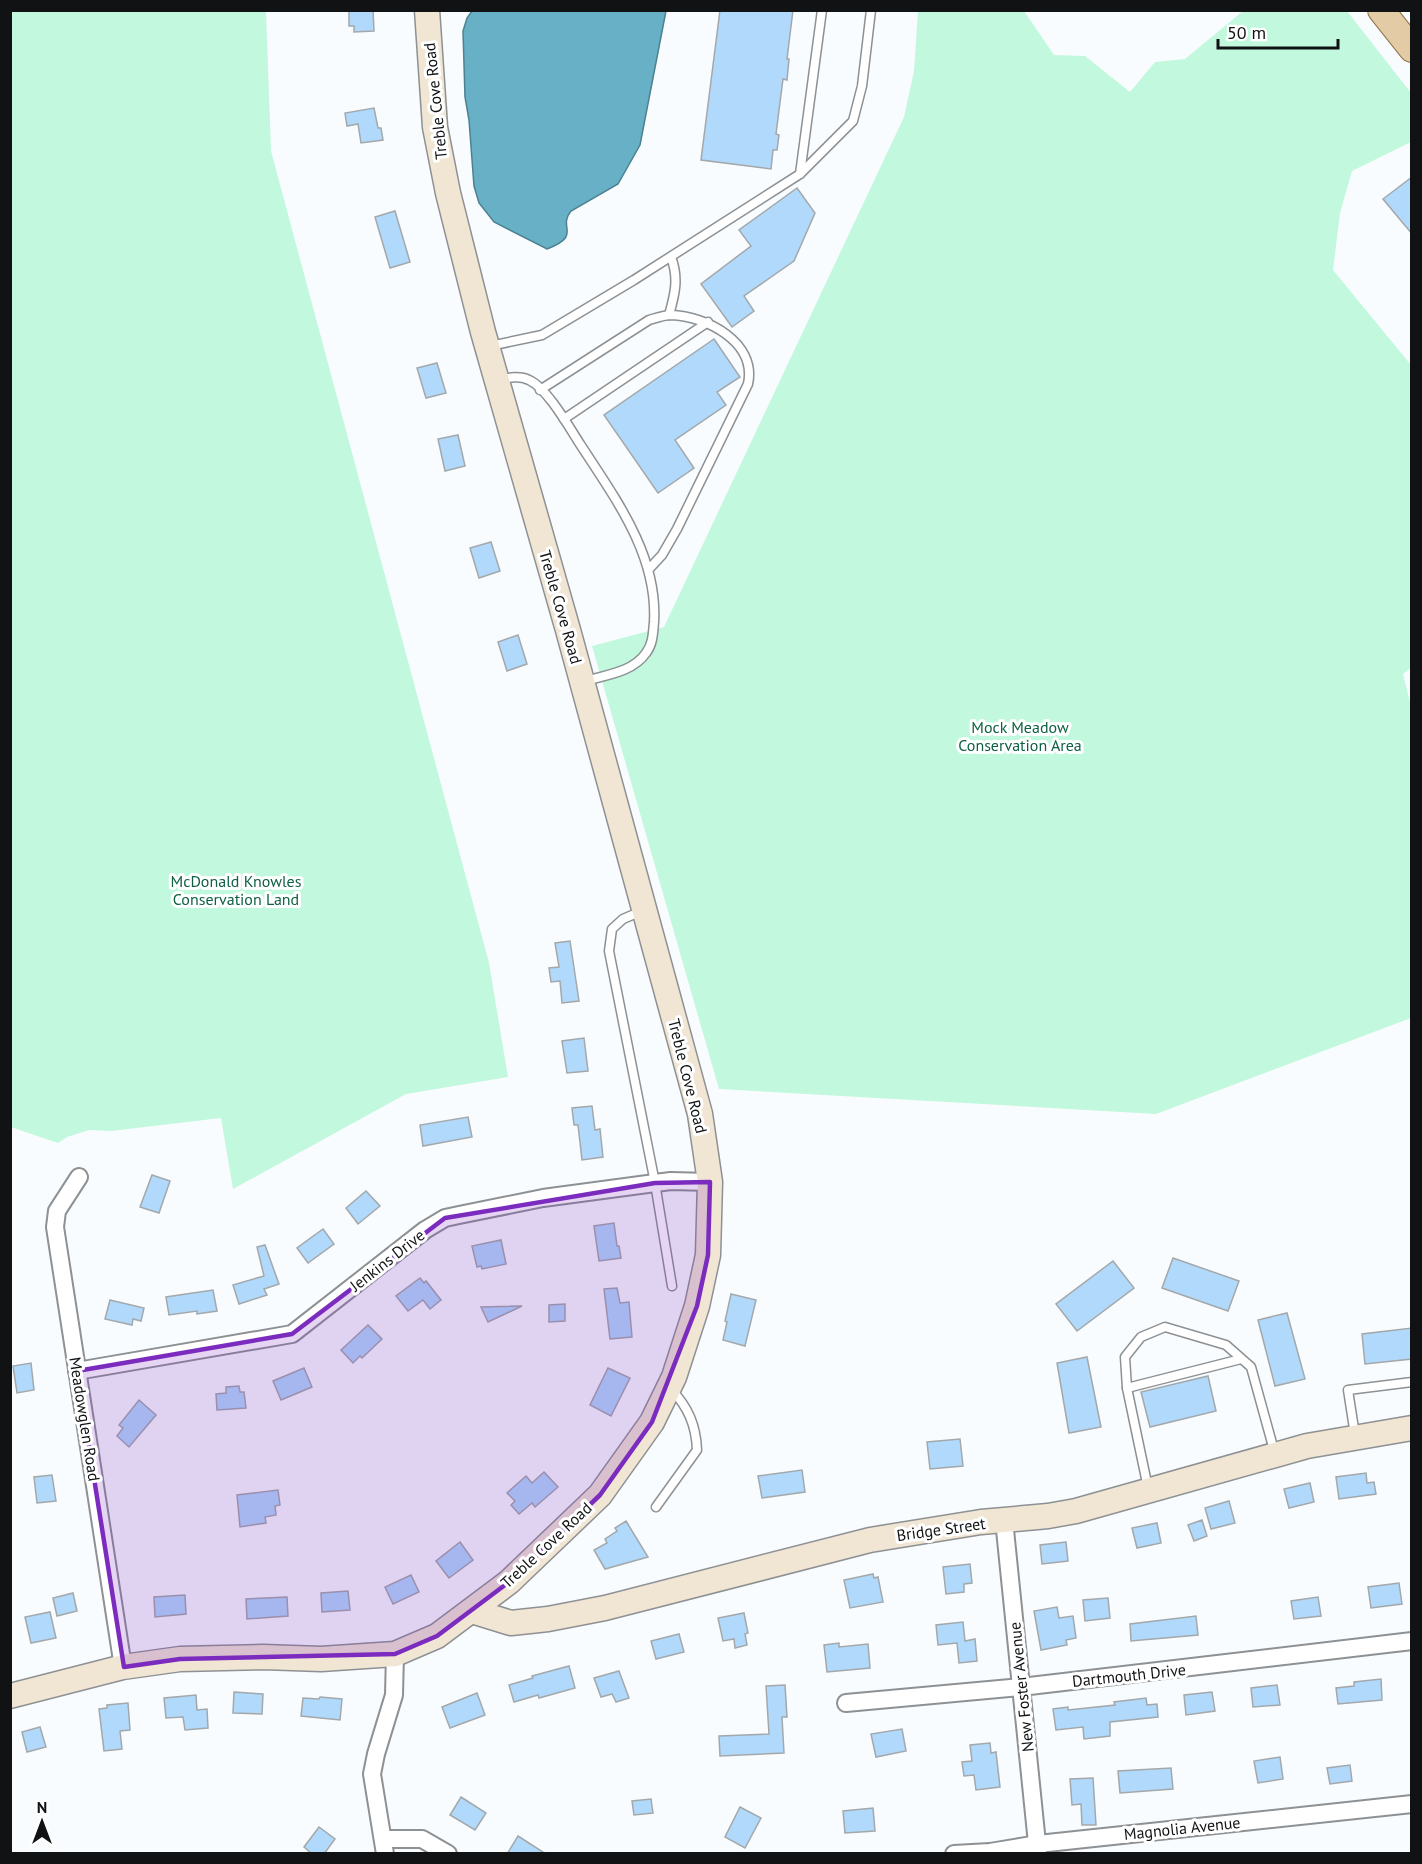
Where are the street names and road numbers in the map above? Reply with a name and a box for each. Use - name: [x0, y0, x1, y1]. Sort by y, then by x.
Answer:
- street label: Treble Cove Road: [419, 42, 451, 160]
- street label: Treble Cove Road: [535, 548, 587, 666]
- street label: Treble Cove Road: [664, 1017, 712, 1135]
- street label: Jenkins Drive: [345, 1225, 428, 1296]
- street label: Meadowglen Road: [65, 1355, 105, 1483]
- street label: Treble Cove Road: [496, 1498, 596, 1592]
- street label: Bridge Street: [895, 1513, 987, 1545]
- street label: New Foster Avenue: [1004, 1621, 1038, 1753]
- street label: Dartmouth Drive: [1071, 1659, 1187, 1691]
- street label: Magnolia Avenue: [1123, 1812, 1241, 1844]

